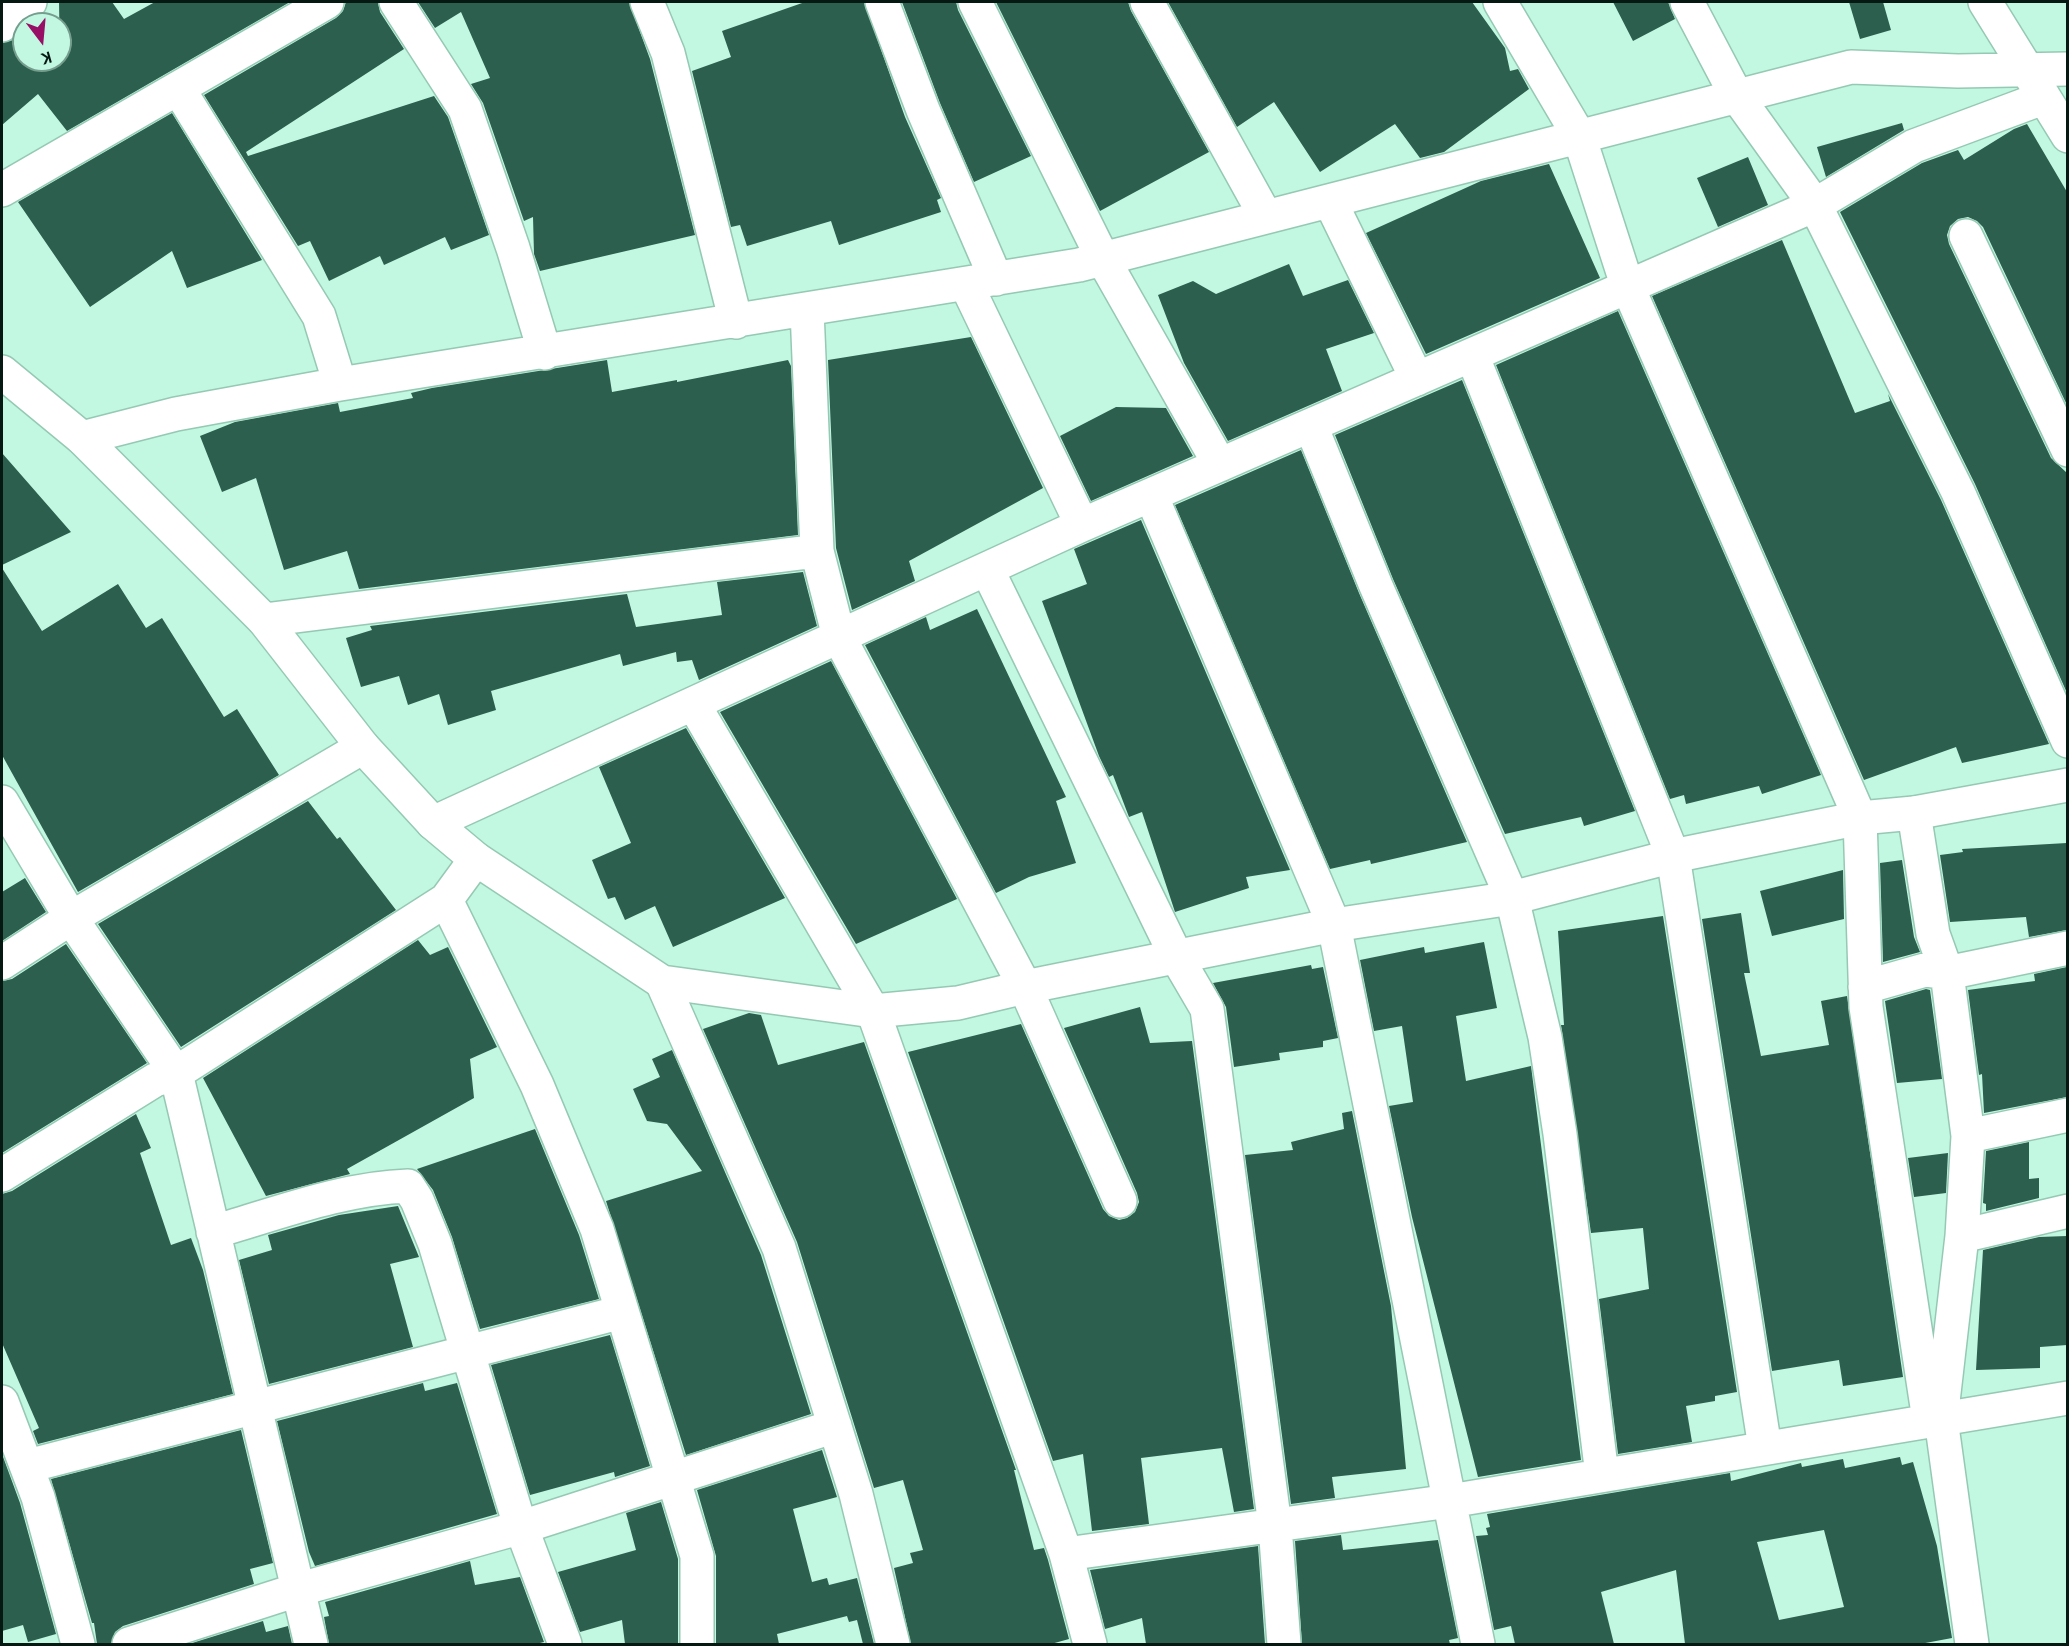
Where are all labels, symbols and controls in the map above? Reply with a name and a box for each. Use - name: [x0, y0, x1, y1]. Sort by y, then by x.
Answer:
- north arrow: [12, 12, 72, 72]
- text: K: [39, 46, 54, 69]

